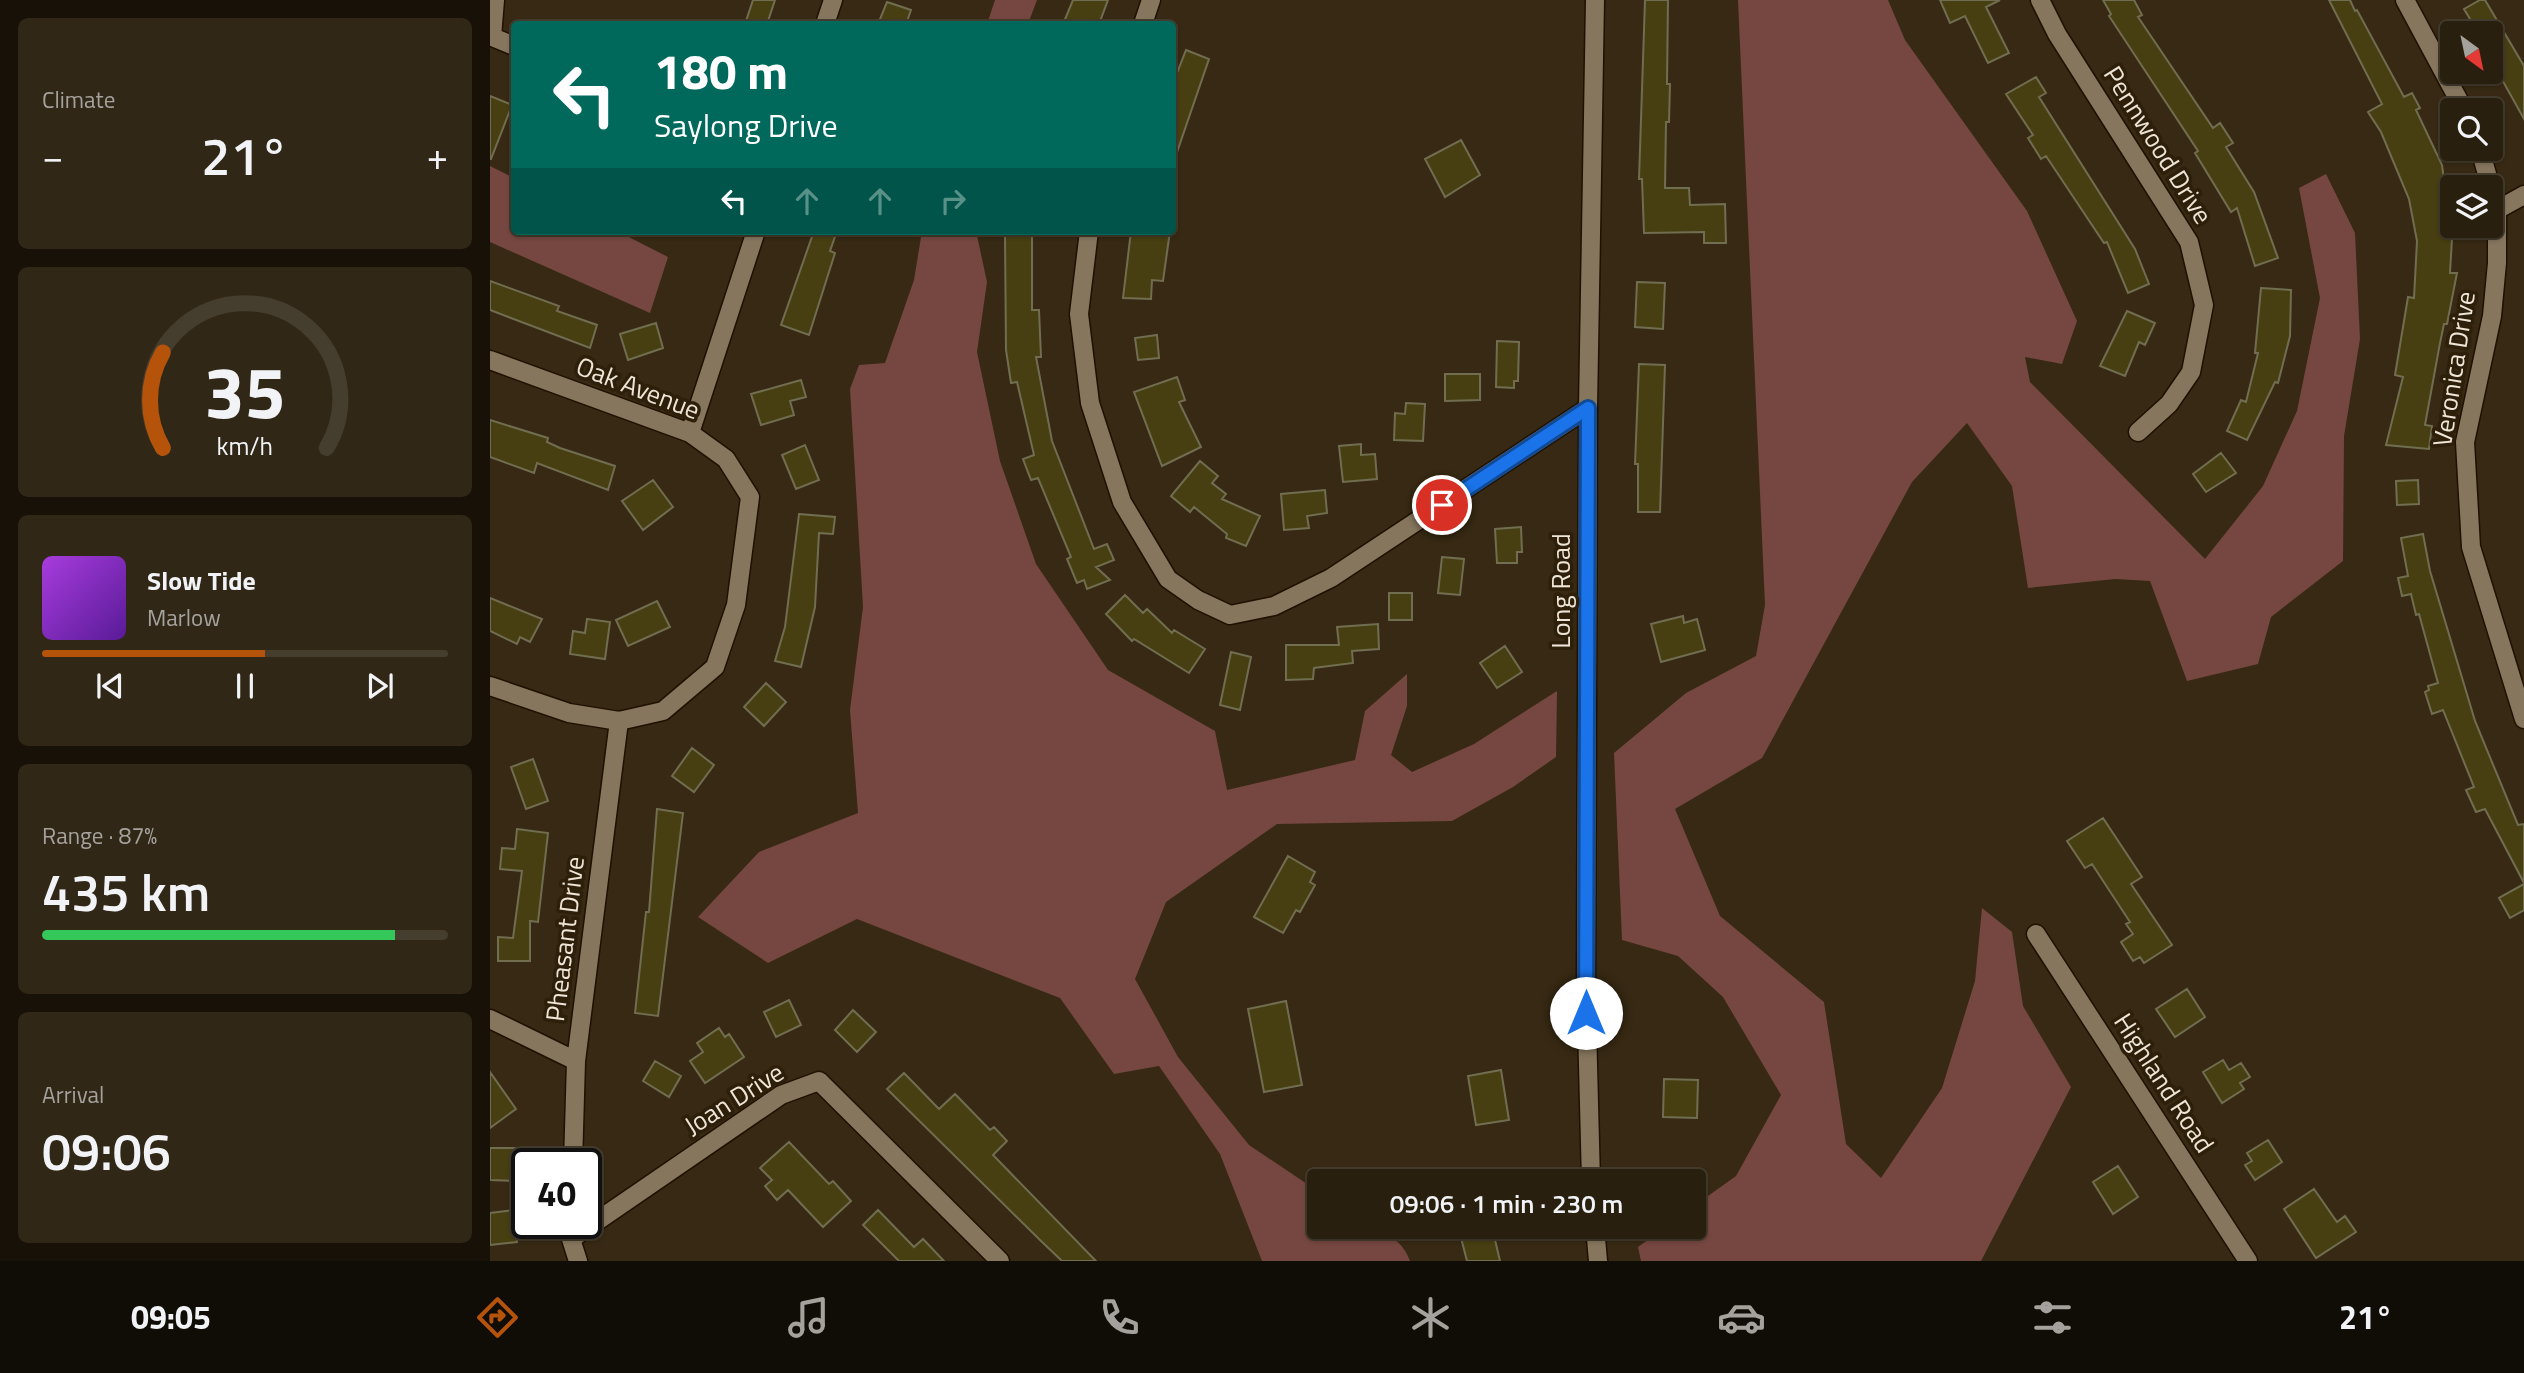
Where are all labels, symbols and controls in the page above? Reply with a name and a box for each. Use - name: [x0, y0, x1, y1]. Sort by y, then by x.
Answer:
- north arrow: [2440, 21, 2502, 84]
- map controls: [2440, 21, 2503, 238]
- text: 180 m: [654, 33, 788, 108]
- icon: left: [539, 49, 630, 140]
- street label: Pennwood Drive: [2094, 58, 2223, 231]
- text: Climate: [42, 82, 115, 117]
- button: search: [2440, 98, 2503, 161]
- text: Saylong Drive: [654, 101, 838, 149]
- text: 21°: [201, 116, 289, 195]
- text: −: [42, 127, 63, 185]
- text: +: [427, 127, 448, 185]
- button: layers: [2440, 175, 2503, 238]
- icon: left: [715, 182, 753, 220]
- icon: ahead: [788, 182, 826, 220]
- icon: ahead: [861, 182, 899, 220]
- icon: right: [934, 182, 972, 220]
- street label: Veronica Drive: [2422, 289, 2485, 449]
- text: 35: [204, 336, 286, 446]
- street label: Oak Avenue: [571, 346, 706, 429]
- text: km/h: [217, 427, 273, 465]
- pin: [1412, 475, 1472, 535]
- icon: arrive: [1423, 486, 1461, 524]
- street label: Long Road: [1541, 533, 1580, 649]
- text: Slow Tide: [147, 561, 256, 600]
- text: Marlow: [147, 600, 221, 635]
- icon: previous: [91, 667, 129, 705]
- icon: pause: [226, 667, 264, 705]
- icon: next: [361, 667, 399, 705]
- text: Range · 87%: [42, 818, 157, 853]
- text: 435 km: [42, 852, 210, 931]
- street label: Pheasant Drive: [535, 854, 594, 1024]
- position arrow: [1549, 976, 1623, 1050]
- street label: Highland Road: [2105, 1005, 2224, 1160]
- street label: Joan Drive: [676, 1053, 791, 1144]
- text: Arrival: [42, 1077, 104, 1112]
- text: 09:06: [42, 1111, 171, 1190]
- speed limit sign: 40: [511, 1148, 602, 1239]
- text: 09:06 · 1 min · 230 m: [1390, 1184, 1623, 1223]
- text: 09:05: [131, 1293, 211, 1341]
- icon: directions: [473, 1293, 522, 1342]
- icon: music: [784, 1293, 833, 1342]
- icon: phone: [1095, 1293, 1144, 1342]
- icon: climate: [1406, 1293, 1455, 1342]
- icon: car: [1717, 1293, 1766, 1342]
- icon: filters: [2028, 1293, 2077, 1342]
- text: 21°: [2339, 1293, 2393, 1341]

